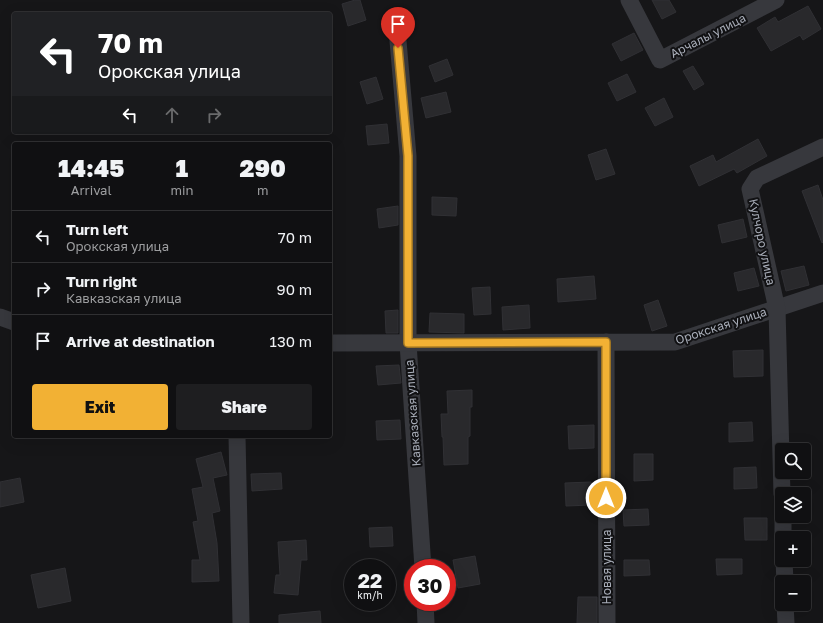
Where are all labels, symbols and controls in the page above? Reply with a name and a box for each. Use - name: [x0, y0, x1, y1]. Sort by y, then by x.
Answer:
- pin: [381, 7.0, 415, 48]
- street label: Арчалы улица: [667, 10, 748, 61]
- icon: arrive: [387, 13, 409, 35]
- text: 70 m: [98, 26, 163, 59]
- icon: left: [32, 28, 84, 80]
- text: Орокская улица: [98, 60, 241, 82]
- icon: left: [119, 104, 141, 126]
- icon: ahead: [161, 104, 183, 126]
- icon: right: [203, 104, 225, 126]
- text: 14:45: [58, 153, 124, 182]
- text: 1: [176, 153, 188, 182]
- text: 290: [240, 153, 286, 182]
- text: Arrival: [71, 182, 112, 198]
- text: min: [170, 182, 193, 198]
- text: m: [257, 182, 268, 198]
- street label: Кулчоро улица: [746, 197, 779, 287]
- text: Turn left: [66, 220, 128, 238]
- icon: left: [32, 226, 54, 248]
- text: 70 m: [278, 228, 312, 246]
- text: Орокская улица: [66, 238, 169, 254]
- text: Turn right: [66, 272, 137, 290]
- icon: right: [32, 278, 54, 300]
- text: 90 m: [277, 280, 312, 298]
- text: Кавказская улица: [66, 290, 182, 306]
- street label: Орокская улица: [673, 304, 768, 347]
- icon: arrive: [32, 330, 54, 352]
- text: Arrive at destination: [66, 332, 215, 350]
- text: 130 m: [270, 332, 312, 350]
- street label: Кавказская улица: [401, 359, 424, 467]
- button: Exit: [32, 384, 168, 430]
- button: Share: [176, 384, 312, 430]
- map controls: [775, 443, 811, 611]
- button: search: [775, 443, 811, 479]
- position arrow: [585, 477, 627, 519]
- button: layers: [775, 487, 811, 523]
- street label: Новая улица: [599, 530, 614, 604]
- button: +: [775, 531, 811, 567]
- speed limit sign: 30: [404, 559, 456, 611]
- text: 22: [358, 568, 382, 592]
- button: −: [775, 575, 811, 611]
- text: km/h: [357, 589, 383, 601]

